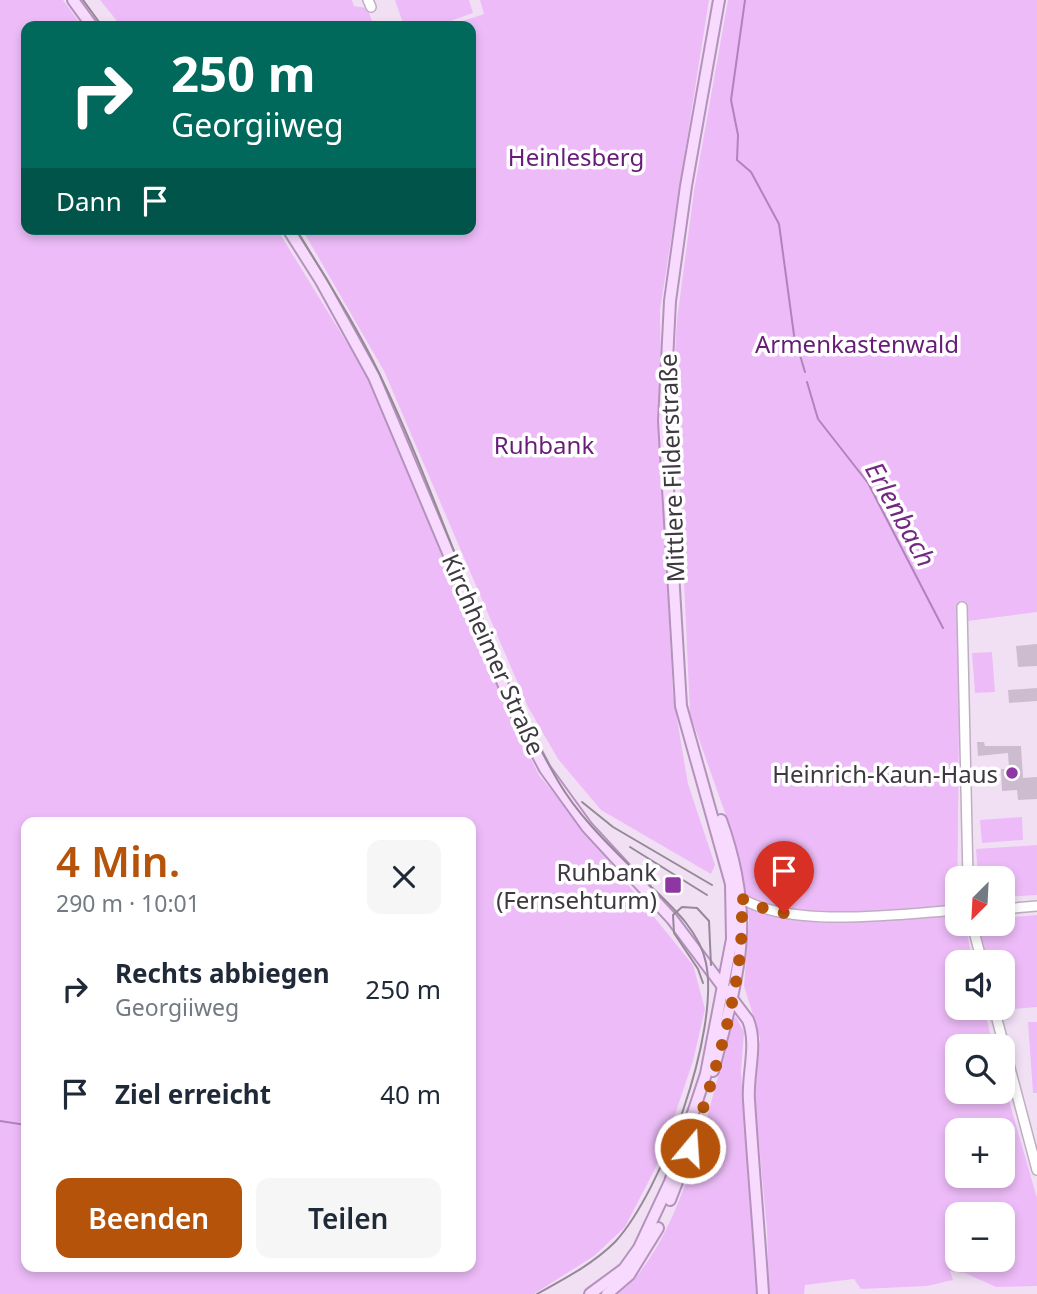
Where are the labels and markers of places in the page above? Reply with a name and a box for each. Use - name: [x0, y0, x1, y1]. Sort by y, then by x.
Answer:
- place label: Heinrich-Kaun-Haus: [772, 757, 998, 790]
- marker: Heinrich-Kaun-Haus: [1004, 765, 1020, 781]
- pin: [754, 841, 814, 913]
- place label: Ruhbank (Fernsehturm): [496, 855, 657, 916]
- marker: Ruhbank (Fernsehturm): [663, 875, 683, 895]

